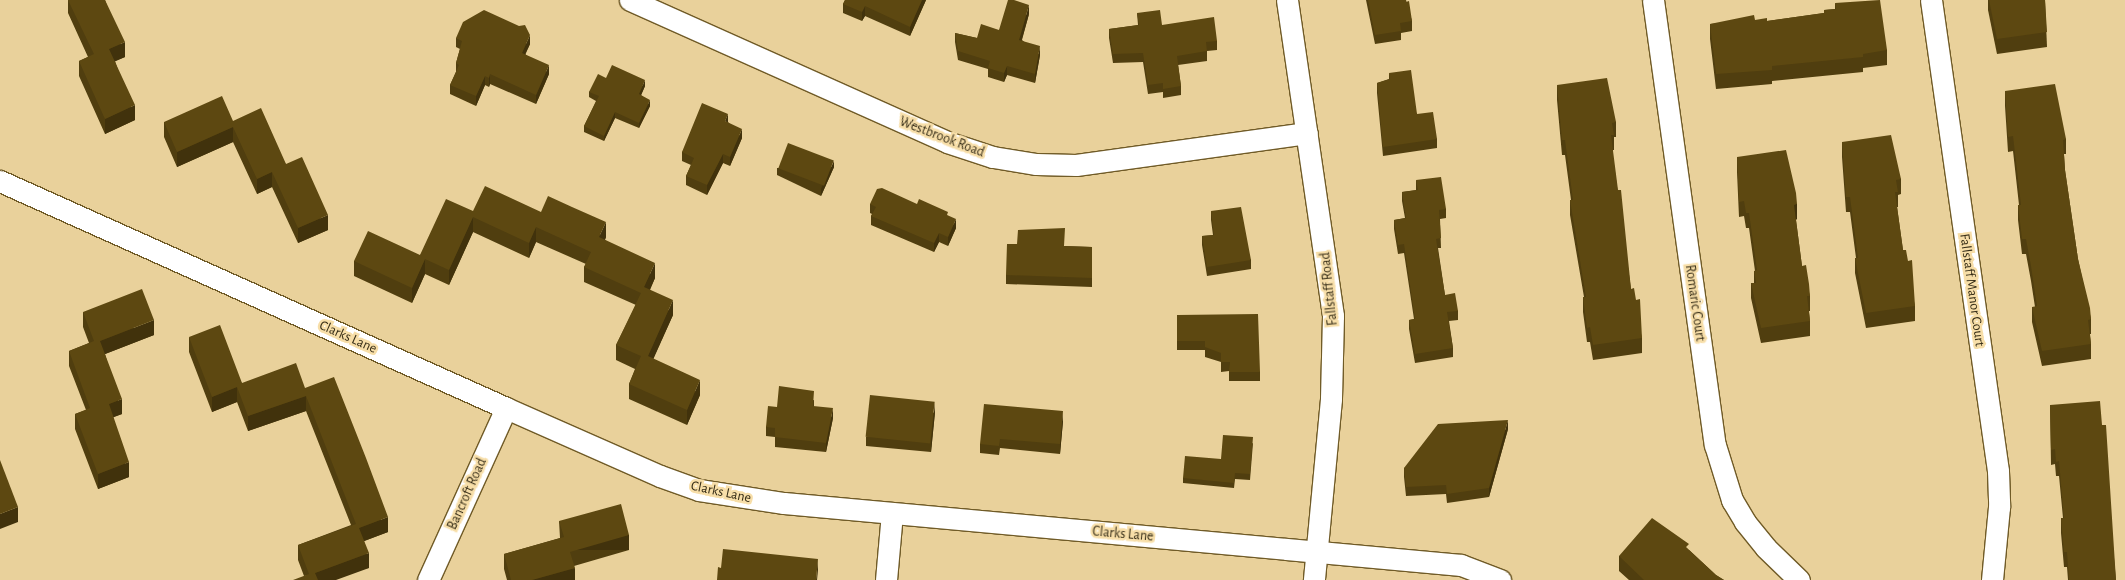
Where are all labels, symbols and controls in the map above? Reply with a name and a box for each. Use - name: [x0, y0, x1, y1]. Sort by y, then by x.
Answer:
- street label: Westbrook Road: [897, 113, 987, 161]
- street label: Fallstaff Manor Court: [1956, 233, 1988, 347]
- street label: Fallstaff Road: [1317, 251, 1341, 327]
- street label: Romaric Court: [1681, 264, 1709, 342]
- street label: Clarks Lane: [317, 317, 379, 357]
- street label: Bancroft Road: [444, 456, 490, 532]
- street label: Clarks Lane: [689, 477, 753, 507]
- street label: Clarks Lane: [1092, 523, 1154, 545]

